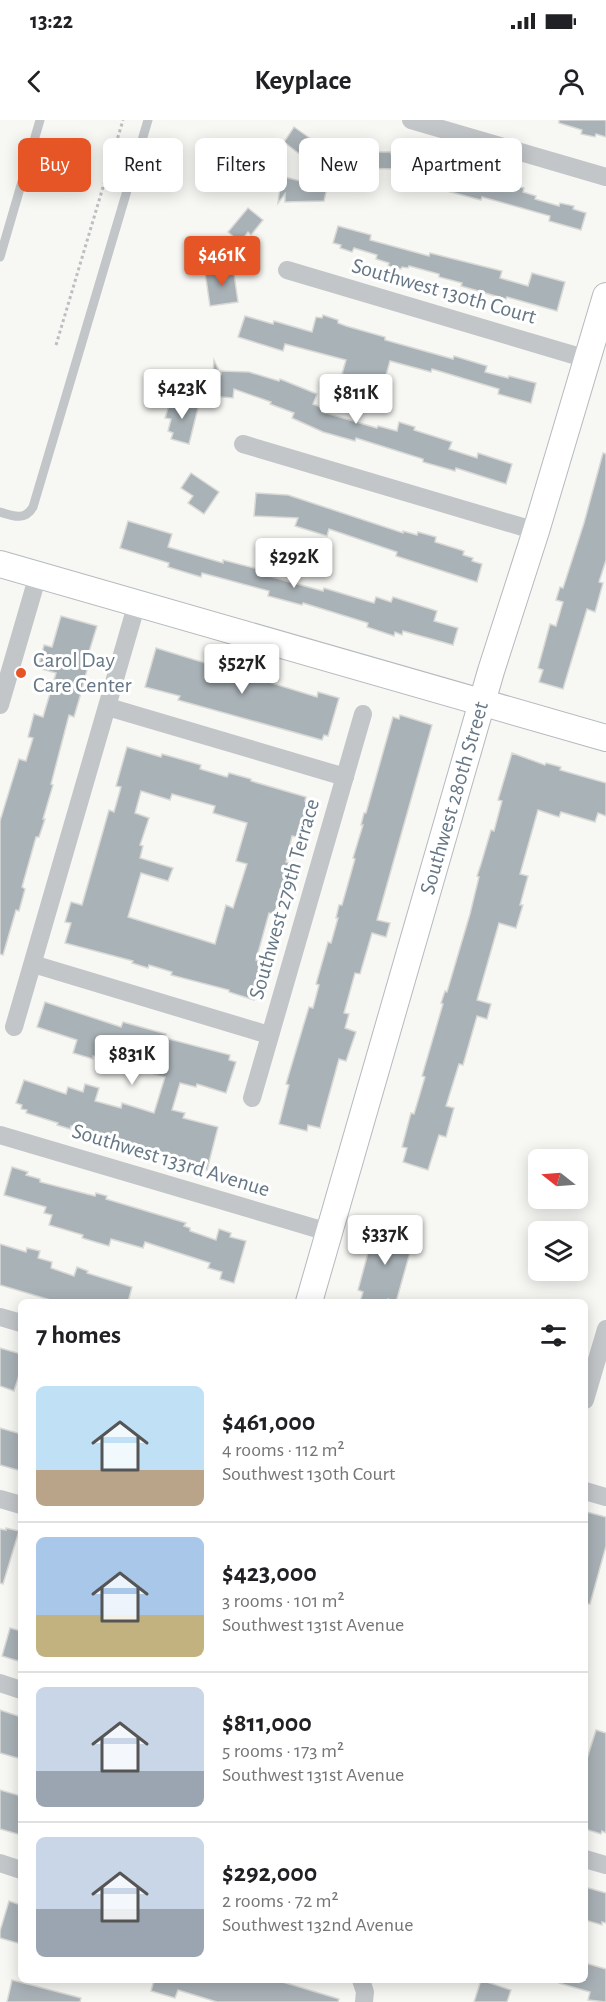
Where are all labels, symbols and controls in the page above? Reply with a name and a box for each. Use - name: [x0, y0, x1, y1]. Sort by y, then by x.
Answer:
- text: 13:22: [30, 10, 73, 32]
- icon: back: [18, 65, 51, 98]
- icon: person: [555, 65, 588, 98]
- text: Keyplace: [254, 67, 352, 94]
- chip: Buy: [18, 138, 91, 192]
- chip: Rent: [103, 138, 183, 192]
- chip: Filters: [195, 138, 287, 192]
- chip: New: [299, 138, 379, 192]
- chip: Apartment: [391, 138, 522, 192]
- pin: $461K: [180, 236, 264, 287]
- text: $461K: [198, 245, 246, 265]
- street label: Southwest 130th Court: [349, 254, 539, 328]
- pin: $423K: [140, 369, 224, 420]
- pin: $811K: [314, 374, 398, 425]
- text: $423K: [158, 378, 206, 398]
- text: $811K: [334, 383, 378, 403]
- pin: $292K: [252, 538, 336, 589]
- text: $292K: [269, 547, 319, 567]
- pin: $527K: [200, 644, 284, 695]
- place label: Carol Day Care Center: [33, 649, 132, 696]
- text: $527K: [218, 653, 266, 673]
- marker: Carol Day Care Center: [14, 666, 28, 680]
- street label: Southwest 280th Street: [416, 699, 492, 897]
- street label: Southwest 279th Terrace: [245, 796, 323, 1002]
- pin: $831K: [90, 1035, 174, 1086]
- text: $831K: [109, 1044, 155, 1064]
- street label: Southwest 133rd Avenue: [70, 1119, 272, 1201]
- north arrow: [528, 1149, 588, 1209]
- map controls: [528, 1149, 588, 1281]
- pin: $337K: [343, 1215, 427, 1266]
- button: layers: [528, 1221, 588, 1281]
- text: $337K: [362, 1224, 408, 1244]
- icon: filters: [537, 1319, 570, 1352]
- text: 7 homes: [36, 1322, 121, 1348]
- text: $461,000: [222, 1409, 315, 1435]
- icon: home: [84, 1410, 156, 1482]
- text: 4 rooms · 112 m²: [222, 1440, 345, 1460]
- text: Southwest 130th Court: [222, 1464, 395, 1484]
- text: $423,000: [222, 1560, 317, 1586]
- icon: home: [84, 1561, 156, 1633]
- text: 3 rooms · 101 m²: [222, 1591, 345, 1611]
- text: Southwest 131st Avenue: [222, 1615, 404, 1635]
- text: $811,000: [222, 1710, 312, 1736]
- icon: home: [84, 1711, 156, 1783]
- text: 5 rooms · 173 m²: [222, 1741, 344, 1761]
- text: Southwest 131st Avenue: [222, 1765, 404, 1785]
- text: $292,000: [222, 1860, 317, 1886]
- icon: home: [84, 1861, 156, 1933]
- text: 2 rooms · 72 m²: [222, 1891, 339, 1911]
- text: Southwest 132nd Avenue: [222, 1915, 413, 1935]

